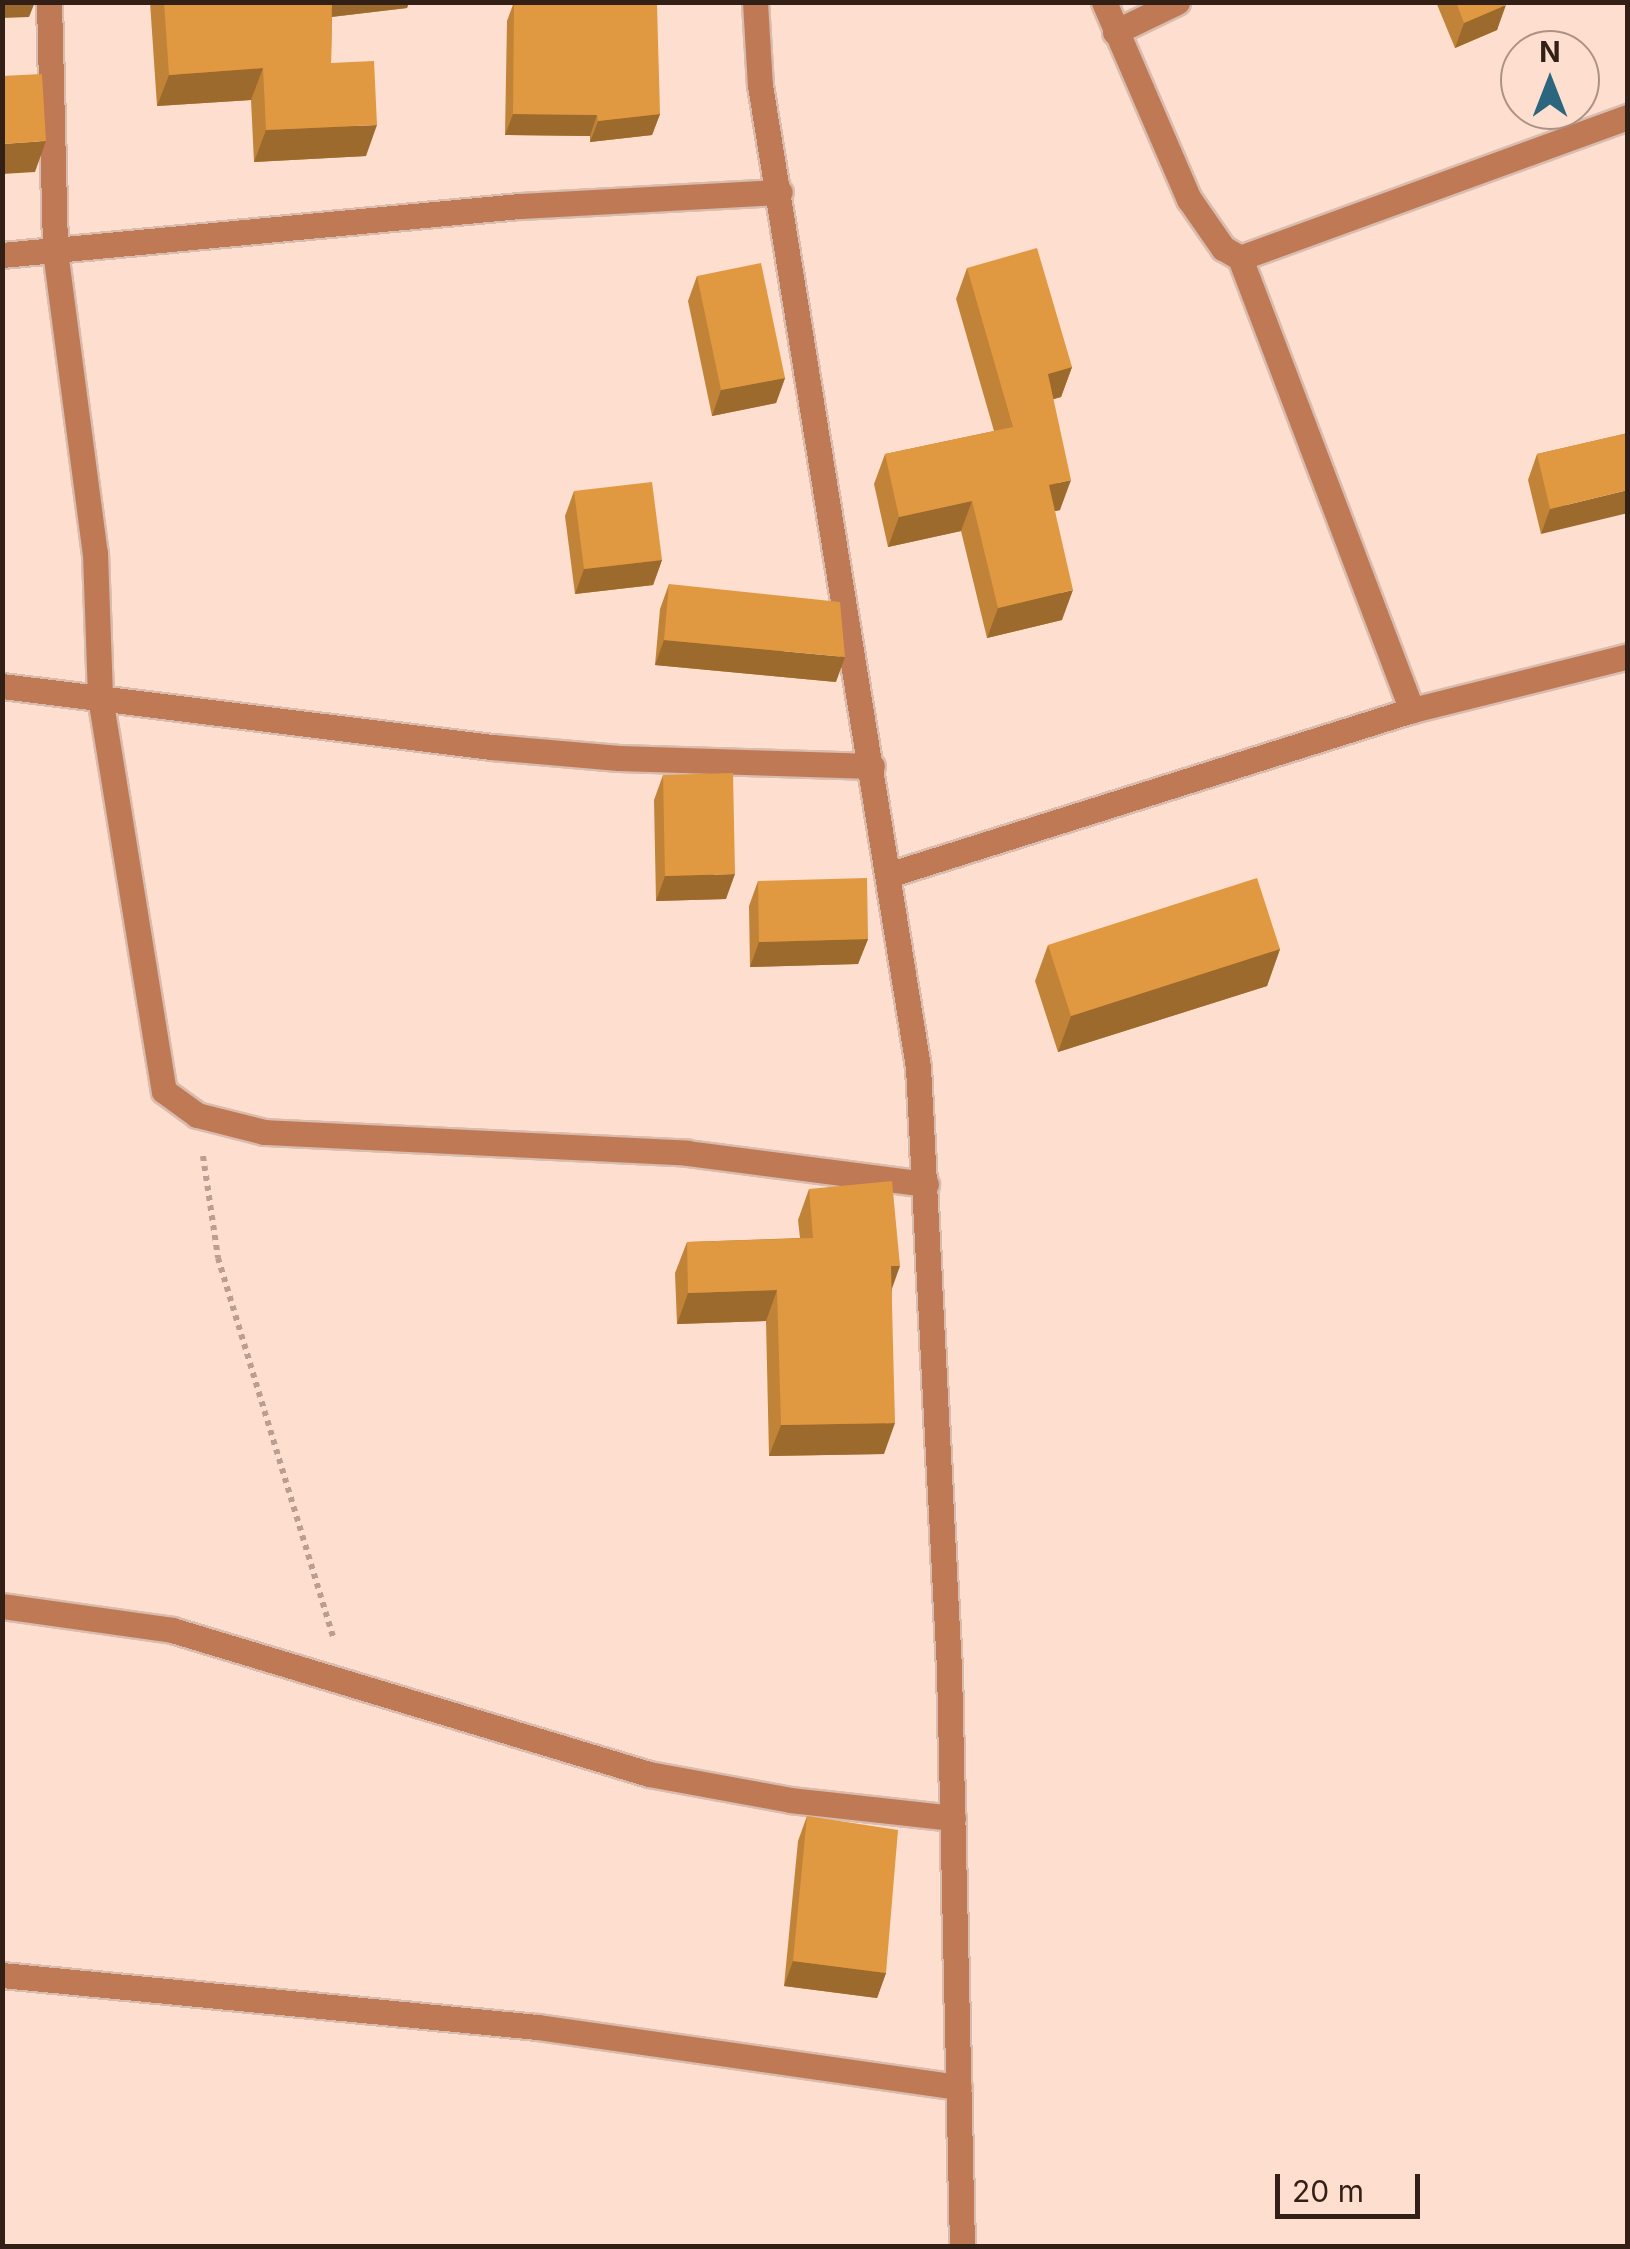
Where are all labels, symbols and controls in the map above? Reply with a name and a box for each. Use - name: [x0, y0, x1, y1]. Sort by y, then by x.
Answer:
- north arrow: [1500, 30, 1600, 130]
- text: N: [1539, 35, 1561, 69]
- scale bar: [1280, 2154, 1425, 2216]
- text: 20 m: [1292, 2173, 1364, 2209]

